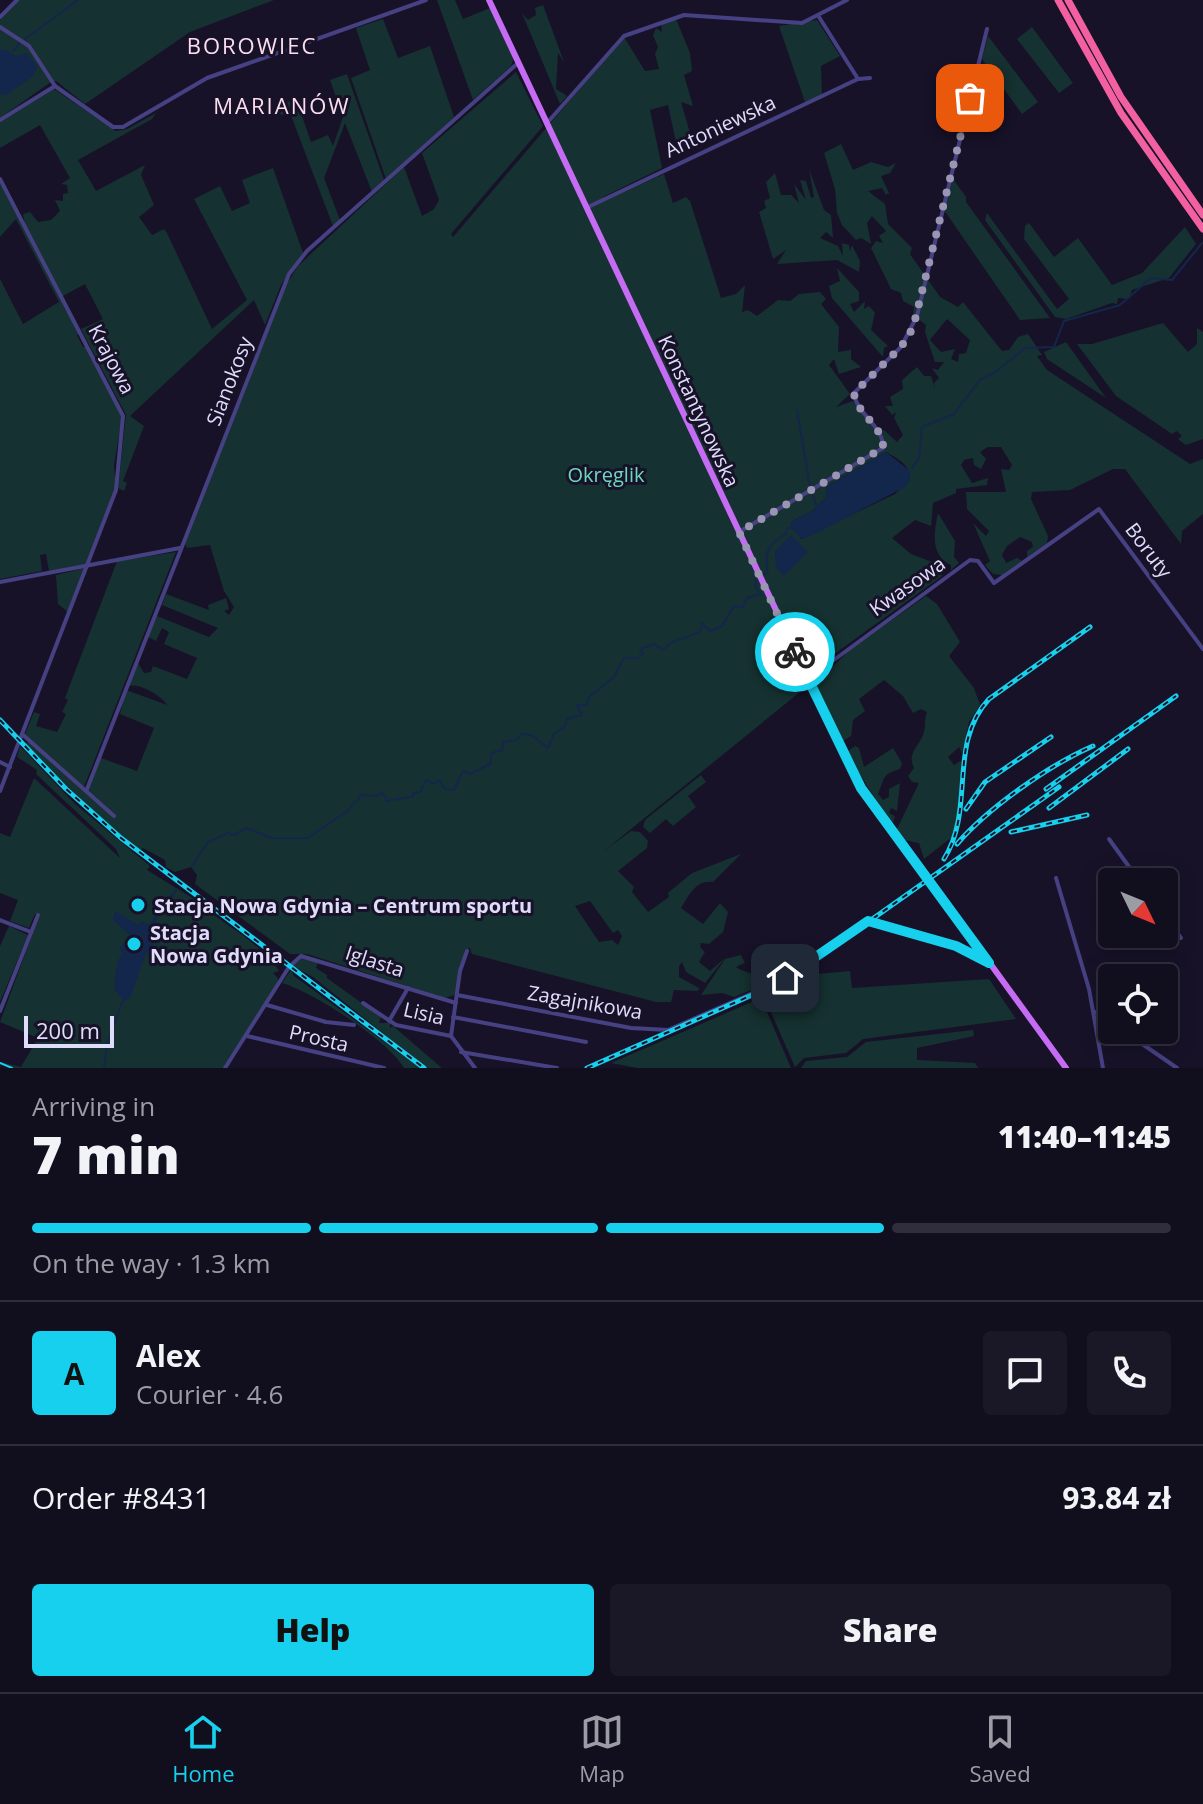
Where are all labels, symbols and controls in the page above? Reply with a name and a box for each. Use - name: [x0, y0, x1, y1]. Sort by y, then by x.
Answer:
- district label: BOROWIEC: [187, 30, 317, 60]
- pin: [936, 64, 1004, 132]
- icon: bag: [948, 76, 992, 120]
- street label: Antoniewska: [660, 89, 780, 163]
- district label: MARIANÓW: [213, 90, 351, 120]
- street label: Krajowa: [82, 319, 142, 399]
- street label: Konstantynowska: [652, 331, 746, 491]
- street label: Sianokosy: [200, 332, 259, 429]
- park label: Okręglik: [568, 461, 645, 488]
- street label: Boruty: [1119, 517, 1179, 584]
- street label: Kwasowa: [864, 550, 950, 622]
- courier: [755, 612, 835, 692]
- icon: bike: [773, 630, 817, 674]
- north arrow: [1098, 868, 1178, 948]
- map controls: [1098, 868, 1178, 1044]
- place label: Stacja Nowa Gdynia – Centrum sportu: [154, 892, 532, 919]
- marker: Stacja Nowa Gdynia – Centrum sportu: [129, 896, 147, 914]
- place label: Stacja Nowa Gdynia: [150, 919, 283, 969]
- marker: Stacja Nowa Gdynia: [125, 935, 143, 953]
- street label: Iglasta: [342, 939, 408, 983]
- pin: [751, 944, 819, 1012]
- icon: home: [763, 956, 807, 1000]
- button: locate: [1098, 964, 1178, 1044]
- street label: Zagajnikowa: [526, 979, 644, 1025]
- street label: Lisia: [401, 995, 447, 1031]
- scale bar: [24, 1012, 114, 1048]
- text: 200 m: [36, 1015, 100, 1045]
- street label: Prosta: [287, 1018, 351, 1058]
- text: Arriving in: [32, 1088, 155, 1124]
- text: 11:40–11:45: [998, 1116, 1171, 1157]
- text: 7 min: [32, 1118, 180, 1189]
- text: On the way · 1.3 km: [32, 1245, 271, 1281]
- button: chat: [983, 1331, 1067, 1415]
- button: phone: [1087, 1331, 1171, 1415]
- text: Alex: [136, 1335, 201, 1376]
- text: A: [64, 1353, 84, 1394]
- text: Courier · 4.6: [136, 1376, 283, 1412]
- text: Order #8431: [32, 1477, 211, 1518]
- text: 93.84 zł: [1062, 1477, 1171, 1518]
- button: Help: [32, 1584, 594, 1676]
- button: Share: [610, 1584, 1171, 1676]
- tab: Home: [172, 1710, 235, 1788]
- tab: Map: [579, 1710, 625, 1788]
- tab: Saved: [970, 1710, 1031, 1788]

